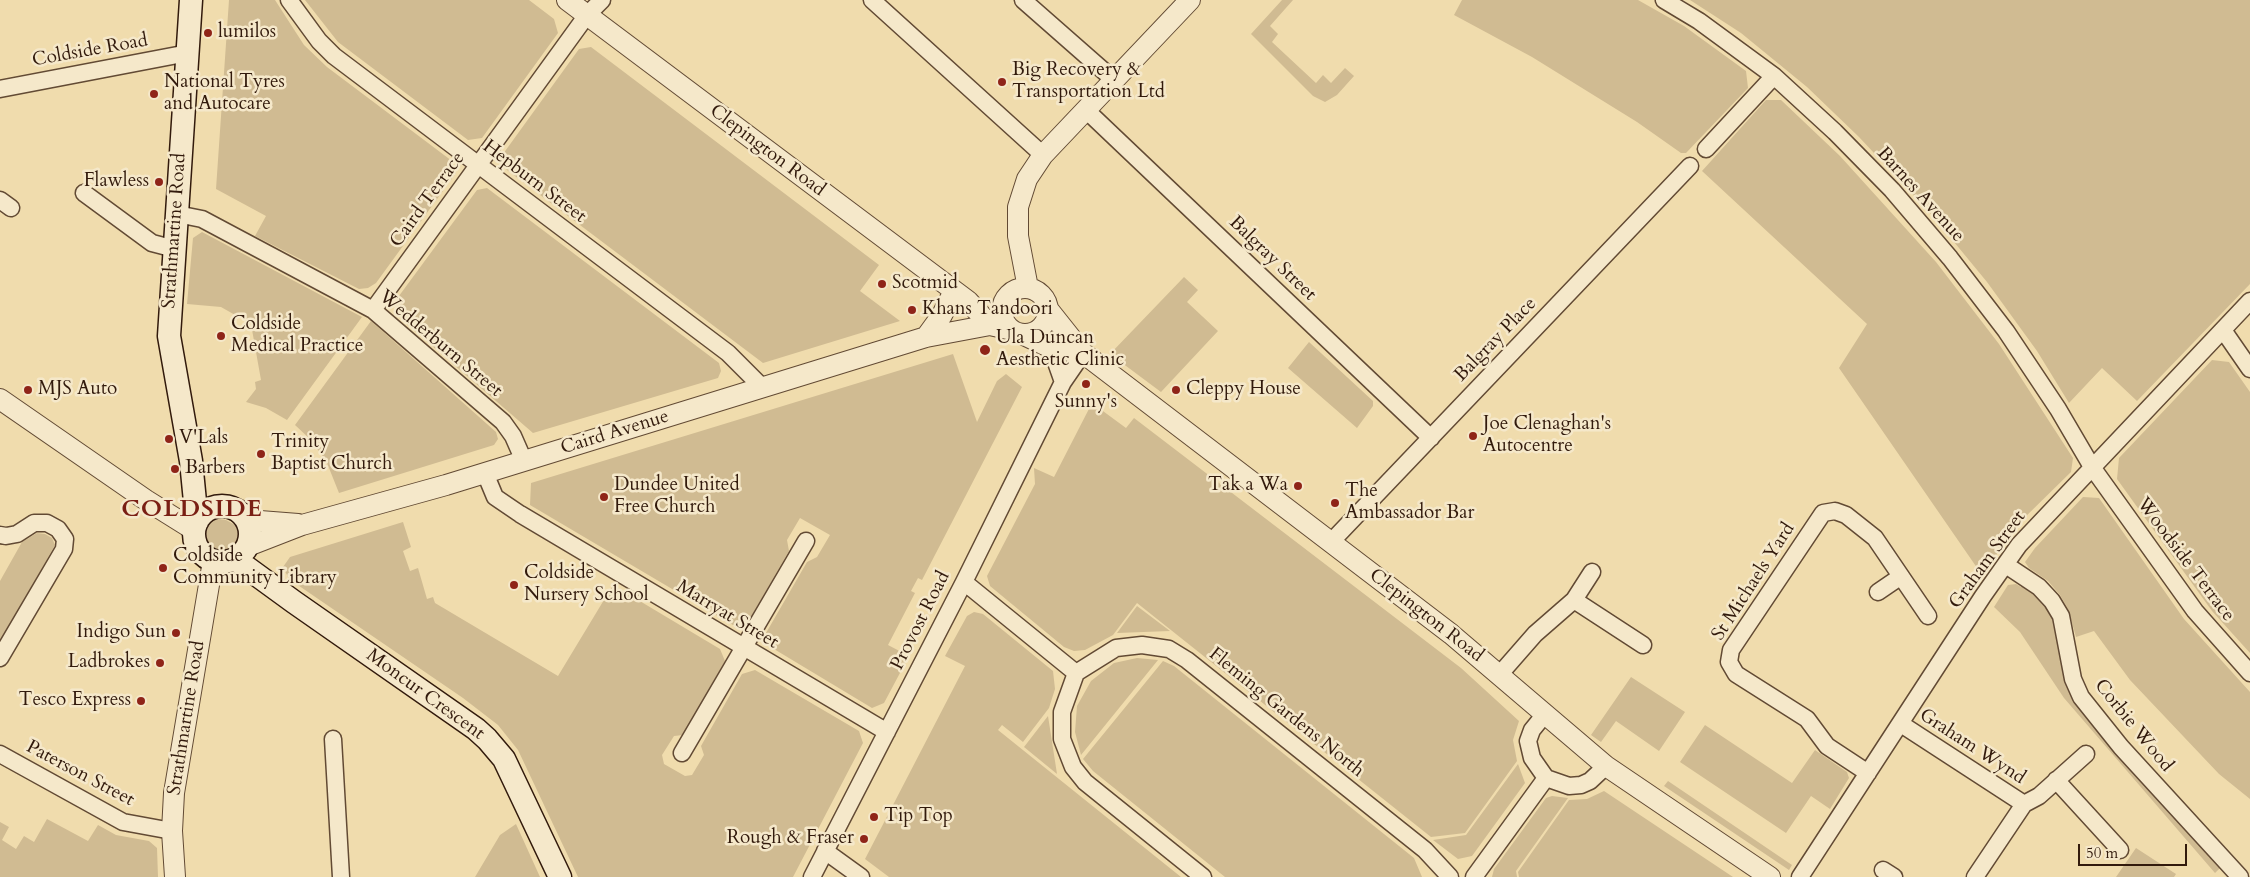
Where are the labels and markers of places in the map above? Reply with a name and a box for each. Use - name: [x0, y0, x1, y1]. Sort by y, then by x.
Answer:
- place label: lumilos: [218, 22, 276, 44]
- marker: lumilos: [202, 27, 214, 39]
- place label: Big Recovery & Transportation Ltd: [1012, 60, 1165, 104]
- place label: National Tyres and Autocare: [164, 72, 285, 116]
- marker: Big Recovery & Transportation Ltd: [996, 76, 1008, 88]
- marker: National Tyres and Autocare: [148, 88, 160, 100]
- place label: Flawless: [84, 171, 149, 193]
- marker: Flawless: [153, 176, 165, 188]
- place label: Scotmid: [892, 273, 958, 295]
- marker: Scotmid: [876, 278, 888, 290]
- place label: Khans Tandoori: [922, 299, 1053, 321]
- marker: Khans Tandoori: [906, 304, 918, 316]
- place label: Coldside Medical Practice: [231, 314, 363, 358]
- place label: Ula Duncan Aesthetic Clinic: [996, 328, 1124, 372]
- marker: Coldside Medical Practice: [215, 330, 227, 342]
- marker: Ula Duncan Aesthetic Clinic: [978, 343, 992, 357]
- marker: Sunny's: [1080, 378, 1092, 390]
- place label: MJS Auto: [38, 379, 117, 401]
- place label: Cleppy House: [1186, 379, 1301, 401]
- marker: MJS Auto: [22, 384, 34, 396]
- marker: Cleppy House: [1170, 384, 1182, 396]
- place label: Sunny's: [1055, 392, 1117, 414]
- place label: Joe Clenaghan's Autocentre: [1483, 414, 1611, 458]
- place label: V'Lals: [179, 428, 228, 450]
- marker: Joe Clenaghan's Autocentre: [1467, 430, 1479, 442]
- place label: Trinity Baptist Church: [271, 432, 392, 476]
- marker: V'Lals: [163, 433, 175, 445]
- marker: Trinity Baptist Church: [255, 448, 267, 460]
- place label: Barbers: [185, 458, 245, 480]
- marker: Barbers: [169, 463, 181, 475]
- place label: Dundee United Free Church: [614, 475, 740, 519]
- place label: Tak a Wa: [1208, 475, 1288, 497]
- marker: Tak a Wa: [1292, 480, 1304, 492]
- place label: The Ambassador Bar: [1345, 481, 1474, 525]
- marker: Dundee United Free Church: [598, 491, 610, 503]
- marker: The Ambassador Bar: [1329, 497, 1341, 509]
- place label: Coldside Community Library: [173, 546, 337, 590]
- marker: Coldside Community Library: [157, 562, 169, 574]
- place label: Coldside Nursery School: [524, 563, 649, 607]
- marker: Coldside Nursery School: [508, 579, 520, 591]
- place label: Indigo Sun: [76, 622, 166, 644]
- marker: Indigo Sun: [170, 627, 182, 639]
- place label: Ladbrokes: [68, 652, 150, 674]
- marker: Ladbrokes: [154, 657, 166, 669]
- place label: Tesco Express: [19, 690, 131, 712]
- marker: Tesco Express: [135, 695, 147, 707]
- place label: Tip Top: [884, 806, 953, 828]
- marker: Tip Top: [868, 811, 880, 823]
- place label: Rough & Fraser: [727, 828, 854, 850]
- marker: Rough & Fraser: [858, 833, 870, 845]

